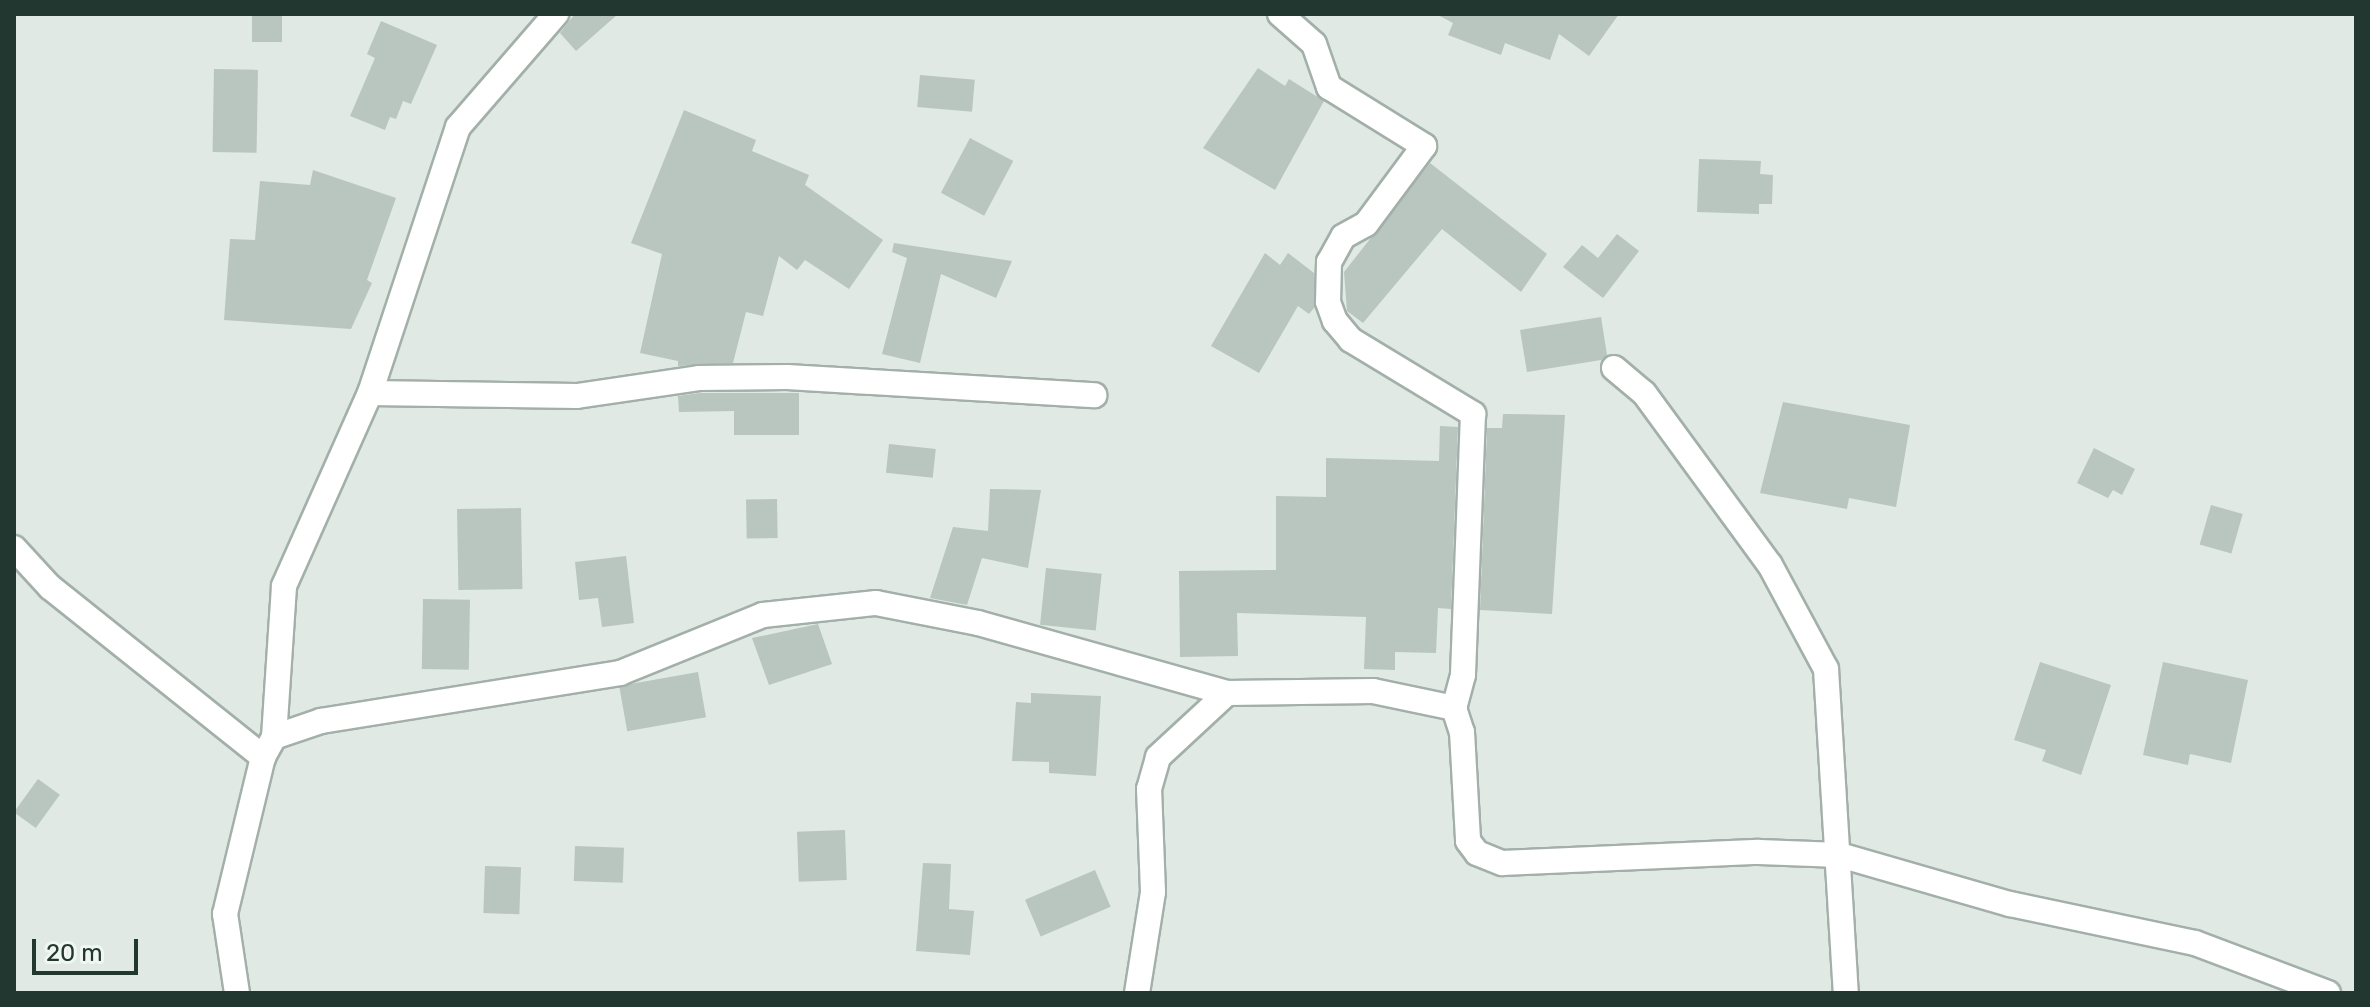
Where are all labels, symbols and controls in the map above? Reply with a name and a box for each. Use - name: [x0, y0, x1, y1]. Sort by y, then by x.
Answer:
- scale bar: [36, 923, 142, 973]
- text: 20 m: [46, 939, 103, 967]

